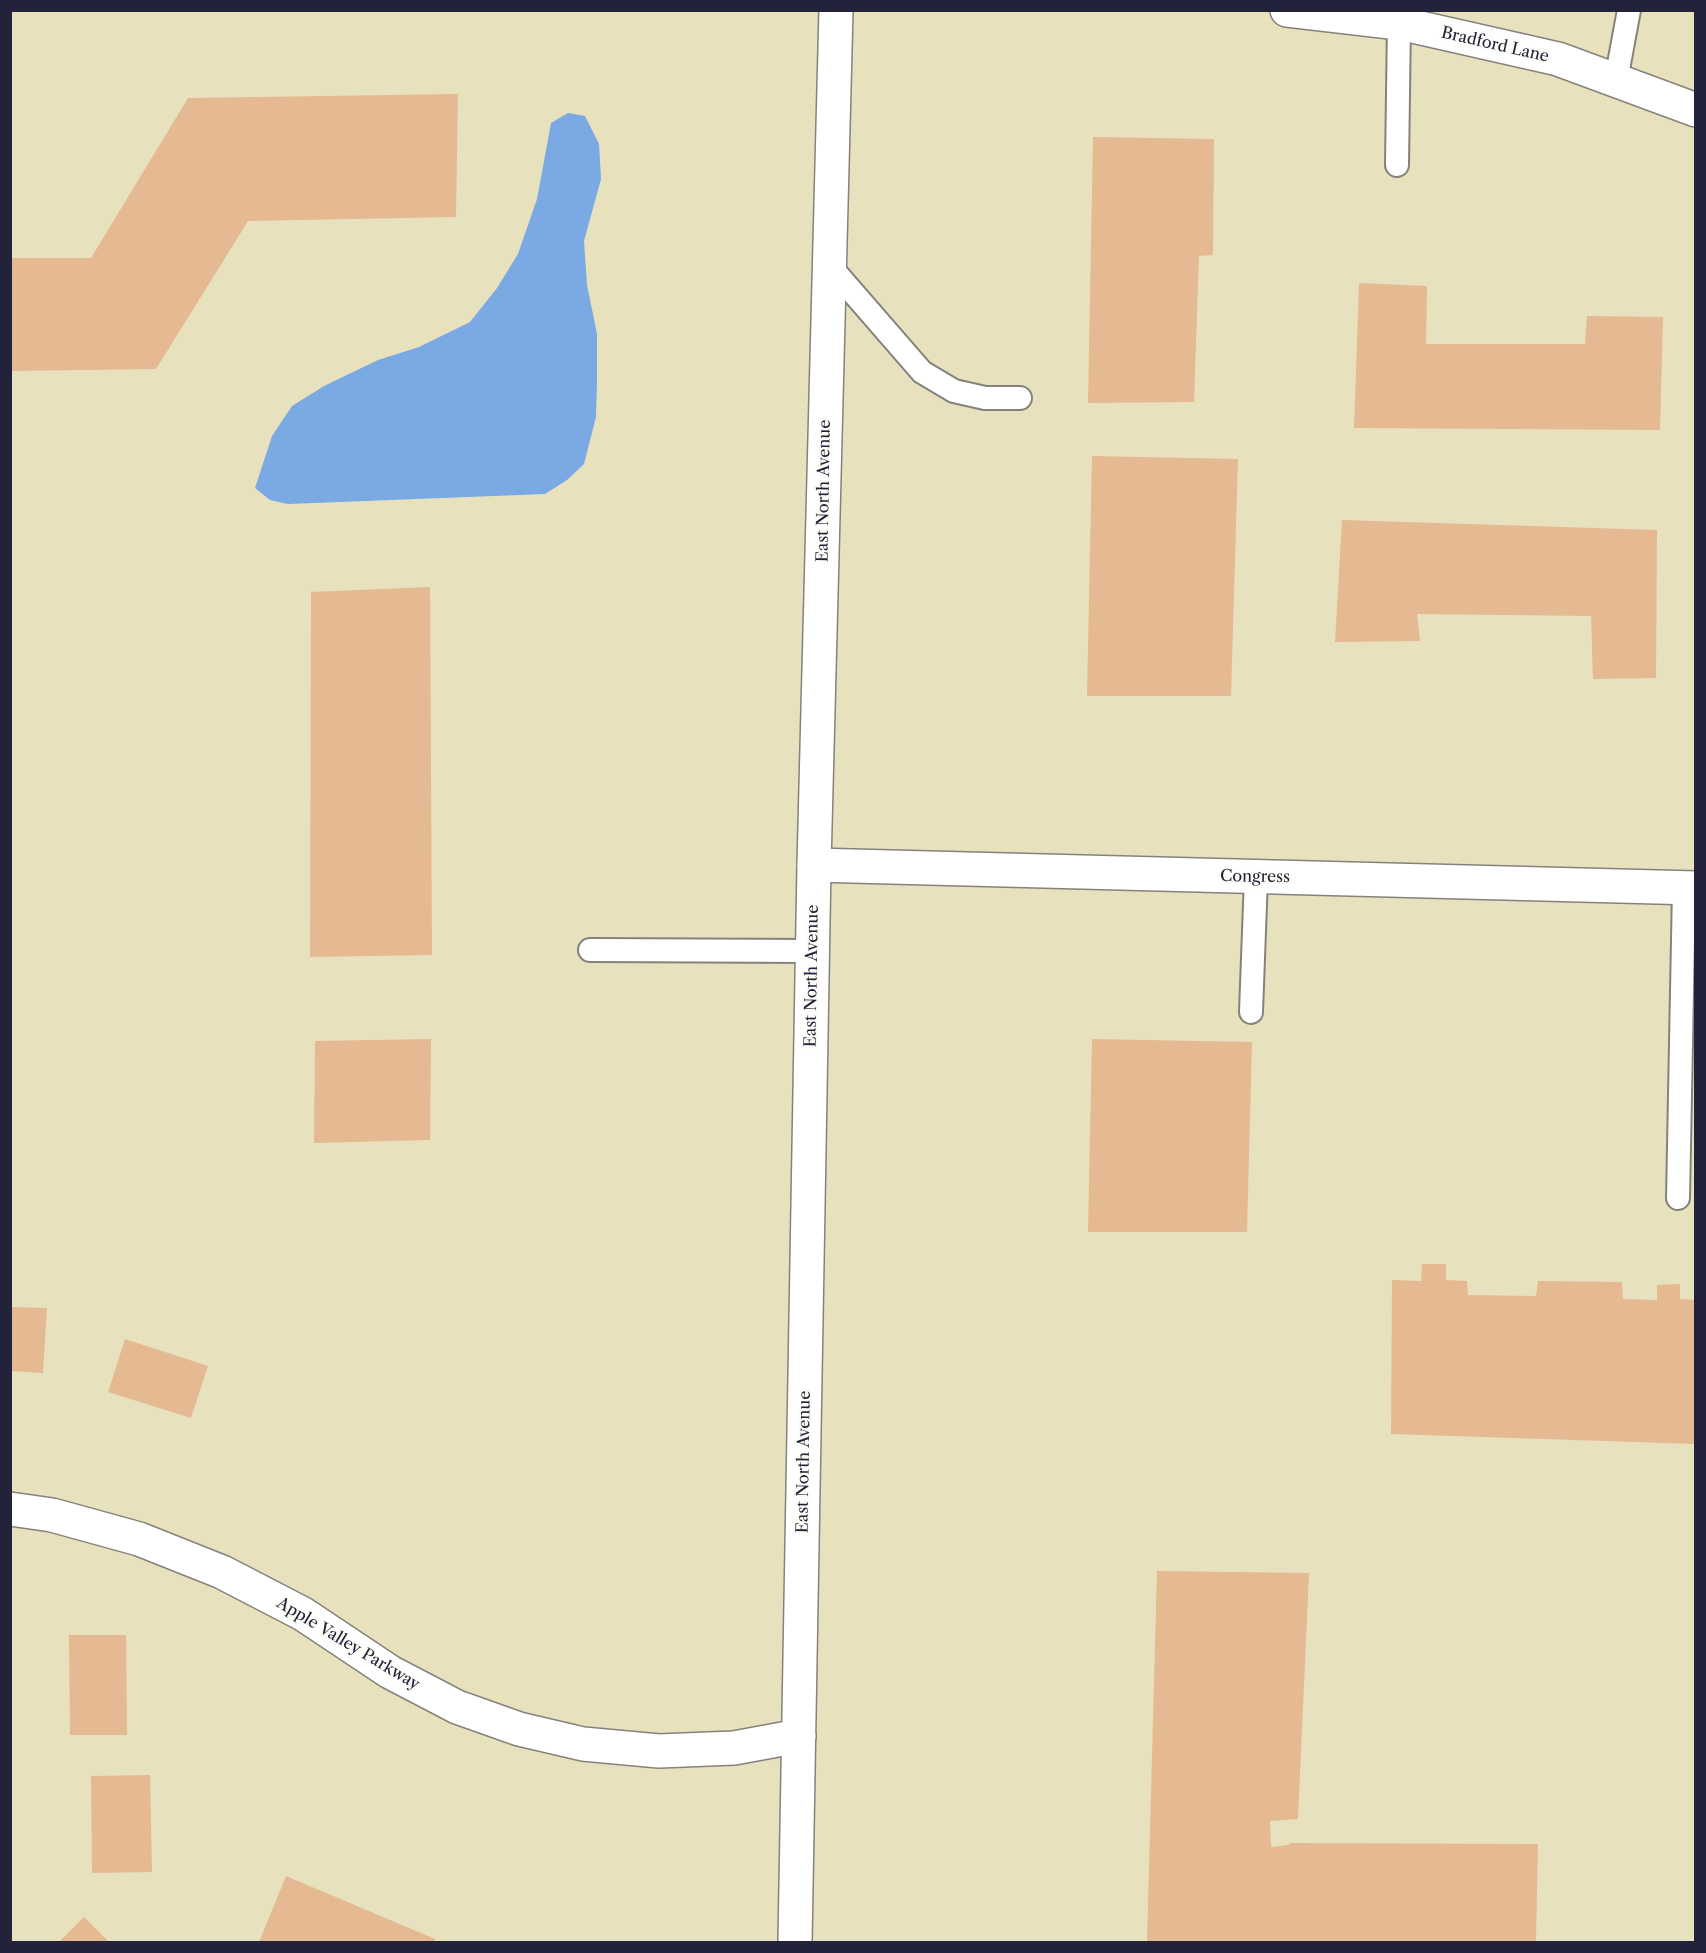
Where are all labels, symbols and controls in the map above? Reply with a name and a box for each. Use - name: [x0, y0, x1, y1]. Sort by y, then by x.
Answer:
- street label: Bradford Lane: [1439, 23, 1551, 67]
- street label: East North Avenue: [813, 420, 835, 562]
- street label: Congress: [1220, 867, 1290, 887]
- street label: East North Avenue: [801, 905, 823, 1047]
- street label: East North Avenue: [793, 1391, 815, 1533]
- street label: Apple Valley Parkway: [273, 1594, 423, 1694]

